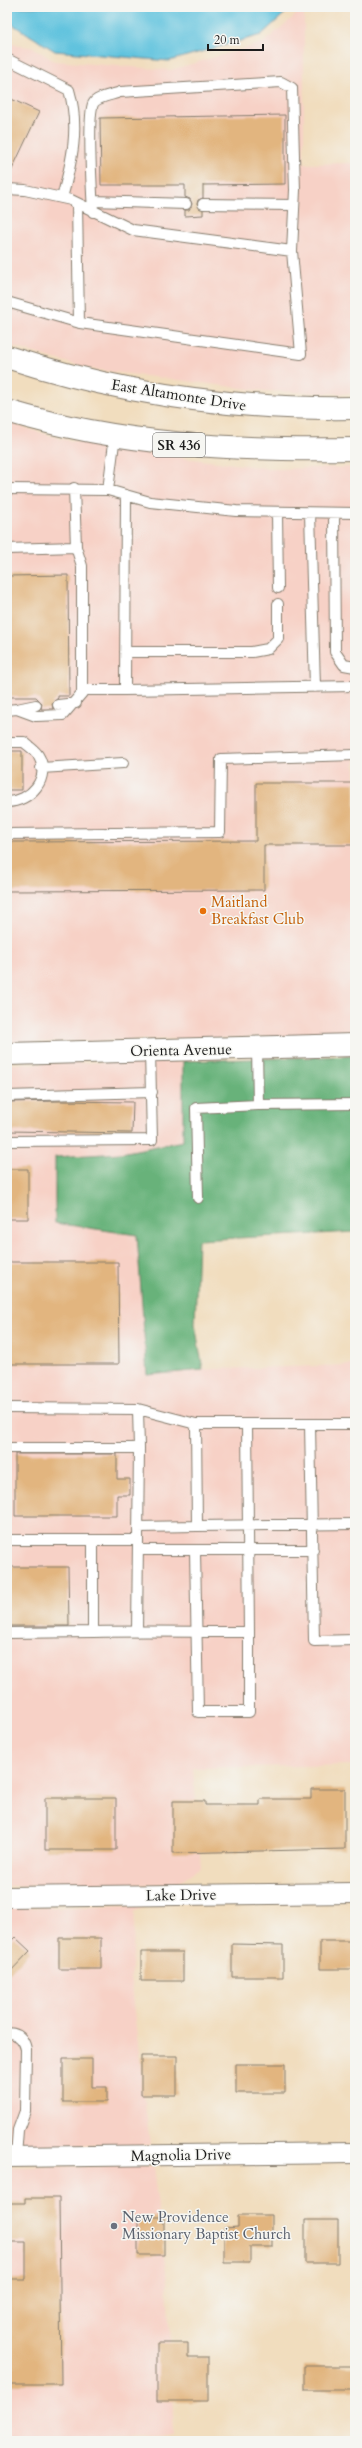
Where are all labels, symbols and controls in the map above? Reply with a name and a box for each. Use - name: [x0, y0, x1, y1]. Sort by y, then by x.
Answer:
- scale bar: [208, 26, 263, 52]
- text: 20 m: [214, 32, 241, 48]
- street label: East Altamonte Drive: [110, 374, 248, 416]
- road number: SR 436: [153, 433, 205, 457]
- place label: Maitland Breakfast Club: [211, 892, 304, 929]
- marker: Maitland Breakfast Club: [198, 906, 208, 916]
- street label: Orienta Avenue: [130, 1039, 232, 1061]
- street label: Lake Drive: [145, 1884, 217, 1906]
- street label: Magnolia Drive: [131, 2144, 232, 2166]
- place label: New Providence Missionary Baptist Church: [122, 2207, 292, 2244]
- marker: New Providence Missionary Baptist Church: [109, 2221, 119, 2231]

